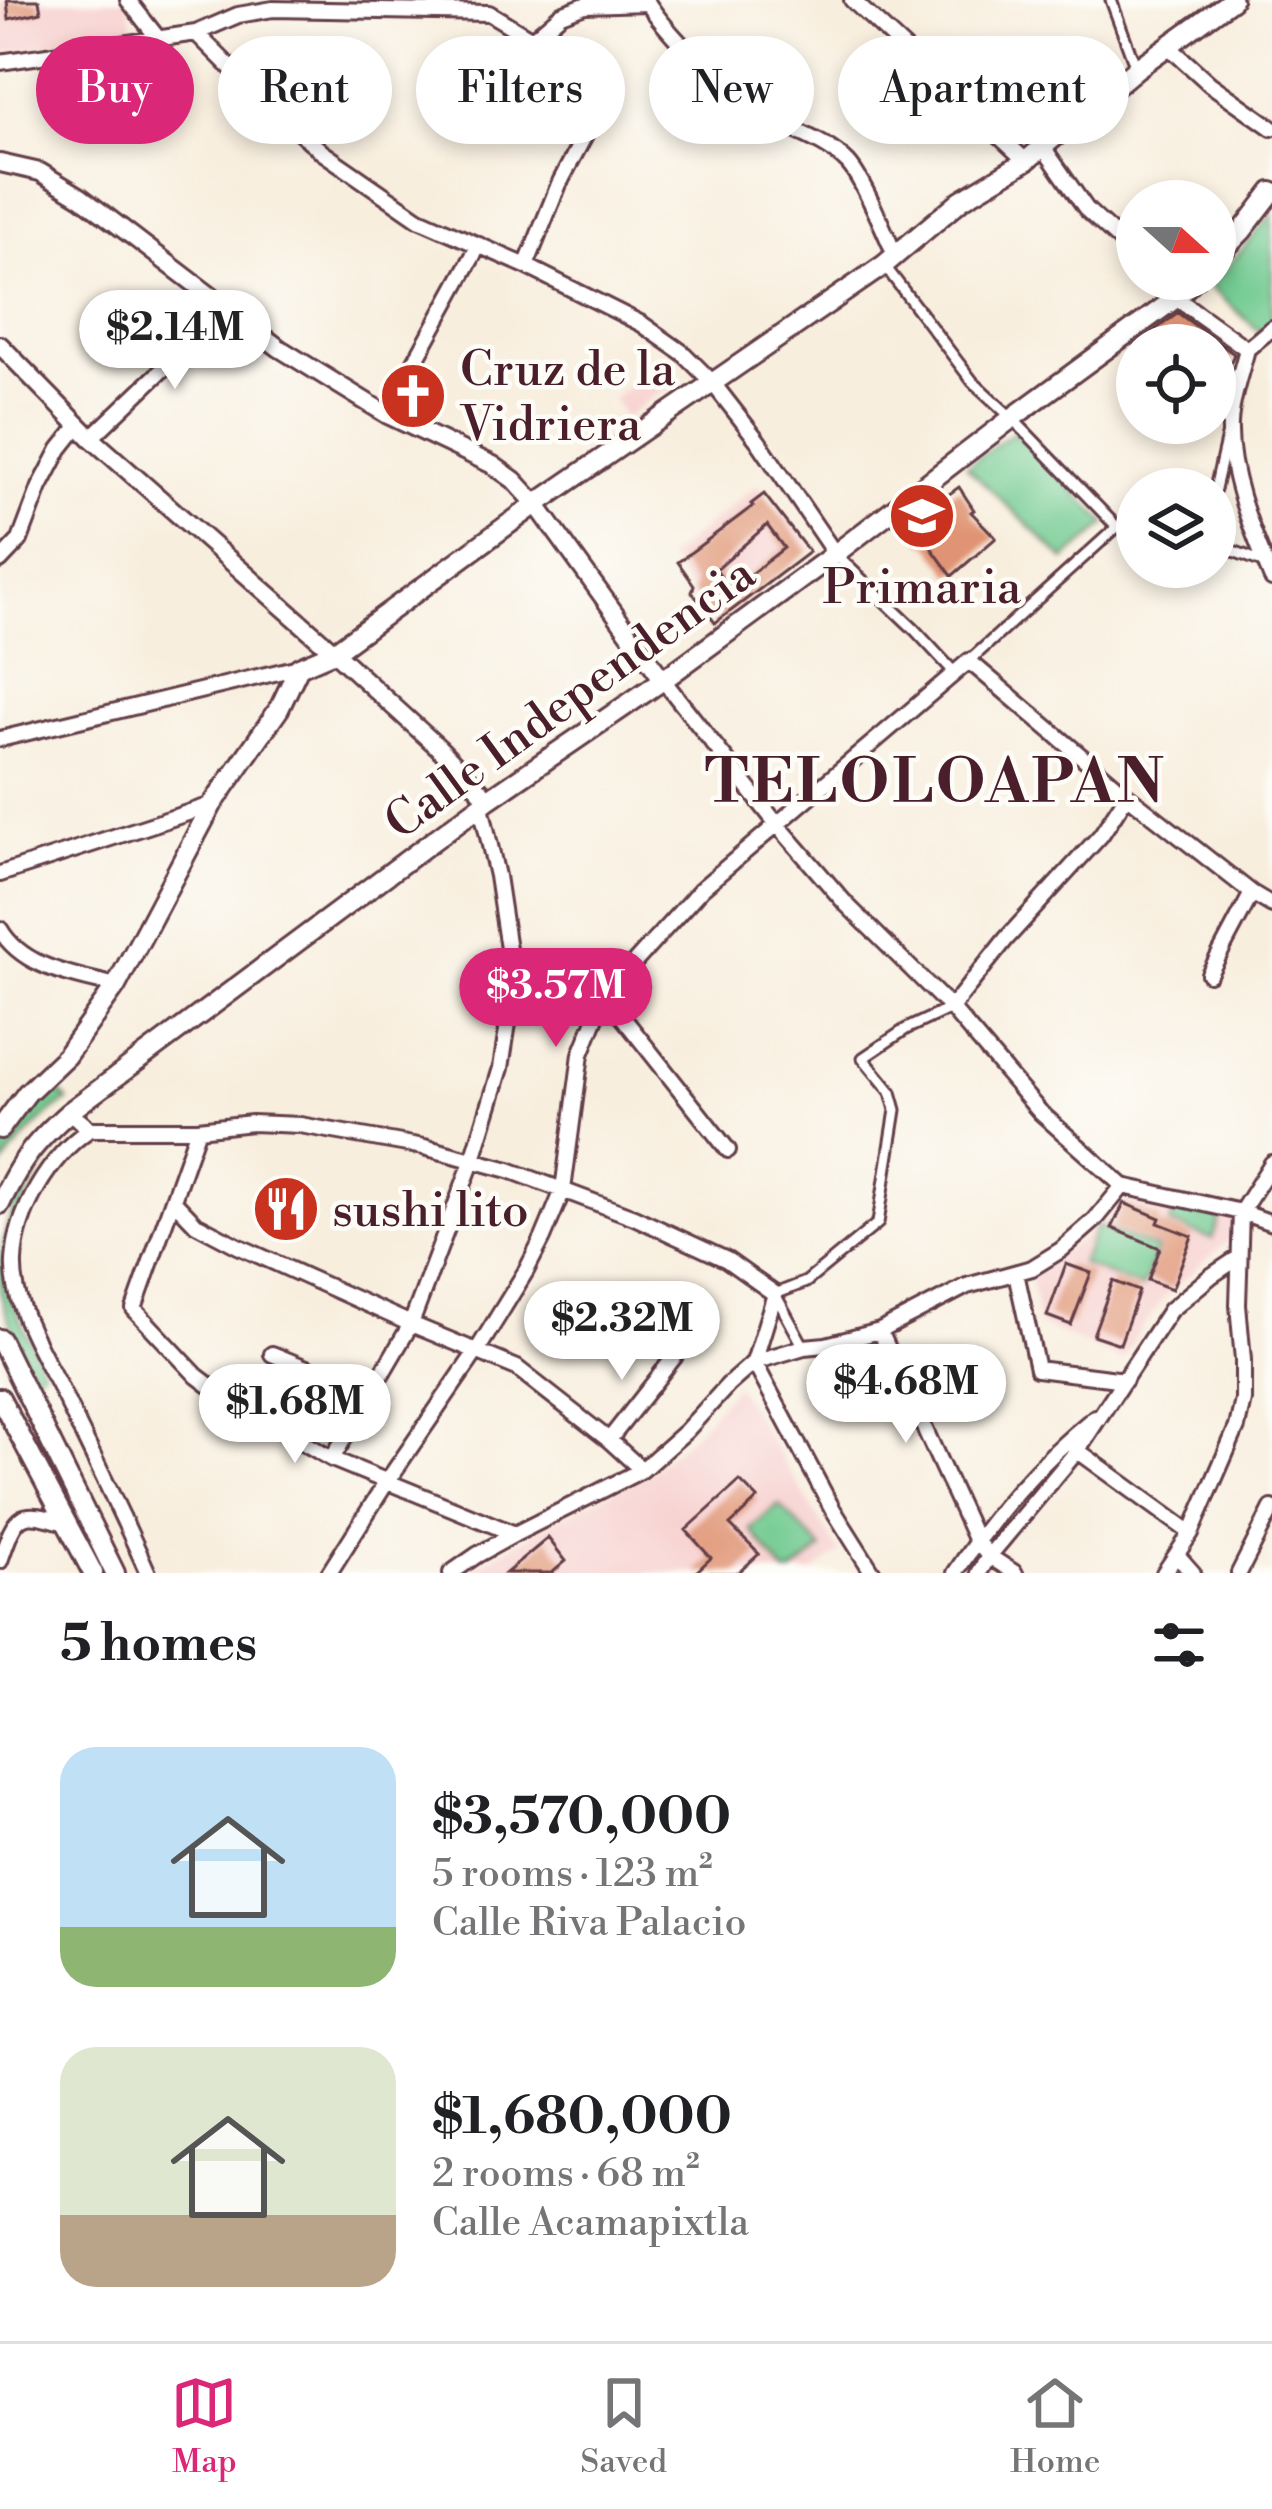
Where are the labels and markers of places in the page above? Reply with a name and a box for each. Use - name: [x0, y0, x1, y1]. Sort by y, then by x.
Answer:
- pin: $2.14M: [77, 290, 273, 392]
- place label: Cruz de la Vidriera: [459, 341, 676, 456]
- church icon: Cruz de la Vidriera: [378, 361, 448, 431]
- school or university icon: Primaria: [887, 481, 957, 551]
- place label: Primaria: [823, 559, 1022, 619]
- pin: $3.57M: [458, 948, 654, 1050]
- restaurant icon: sushi lito: [251, 1174, 321, 1244]
- place label: sushi lito: [332, 1182, 529, 1242]
- pin: $2.32M: [524, 1281, 720, 1383]
- pin: $4.68M: [808, 1344, 1004, 1446]
- pin: $1.68M: [197, 1364, 393, 1466]

